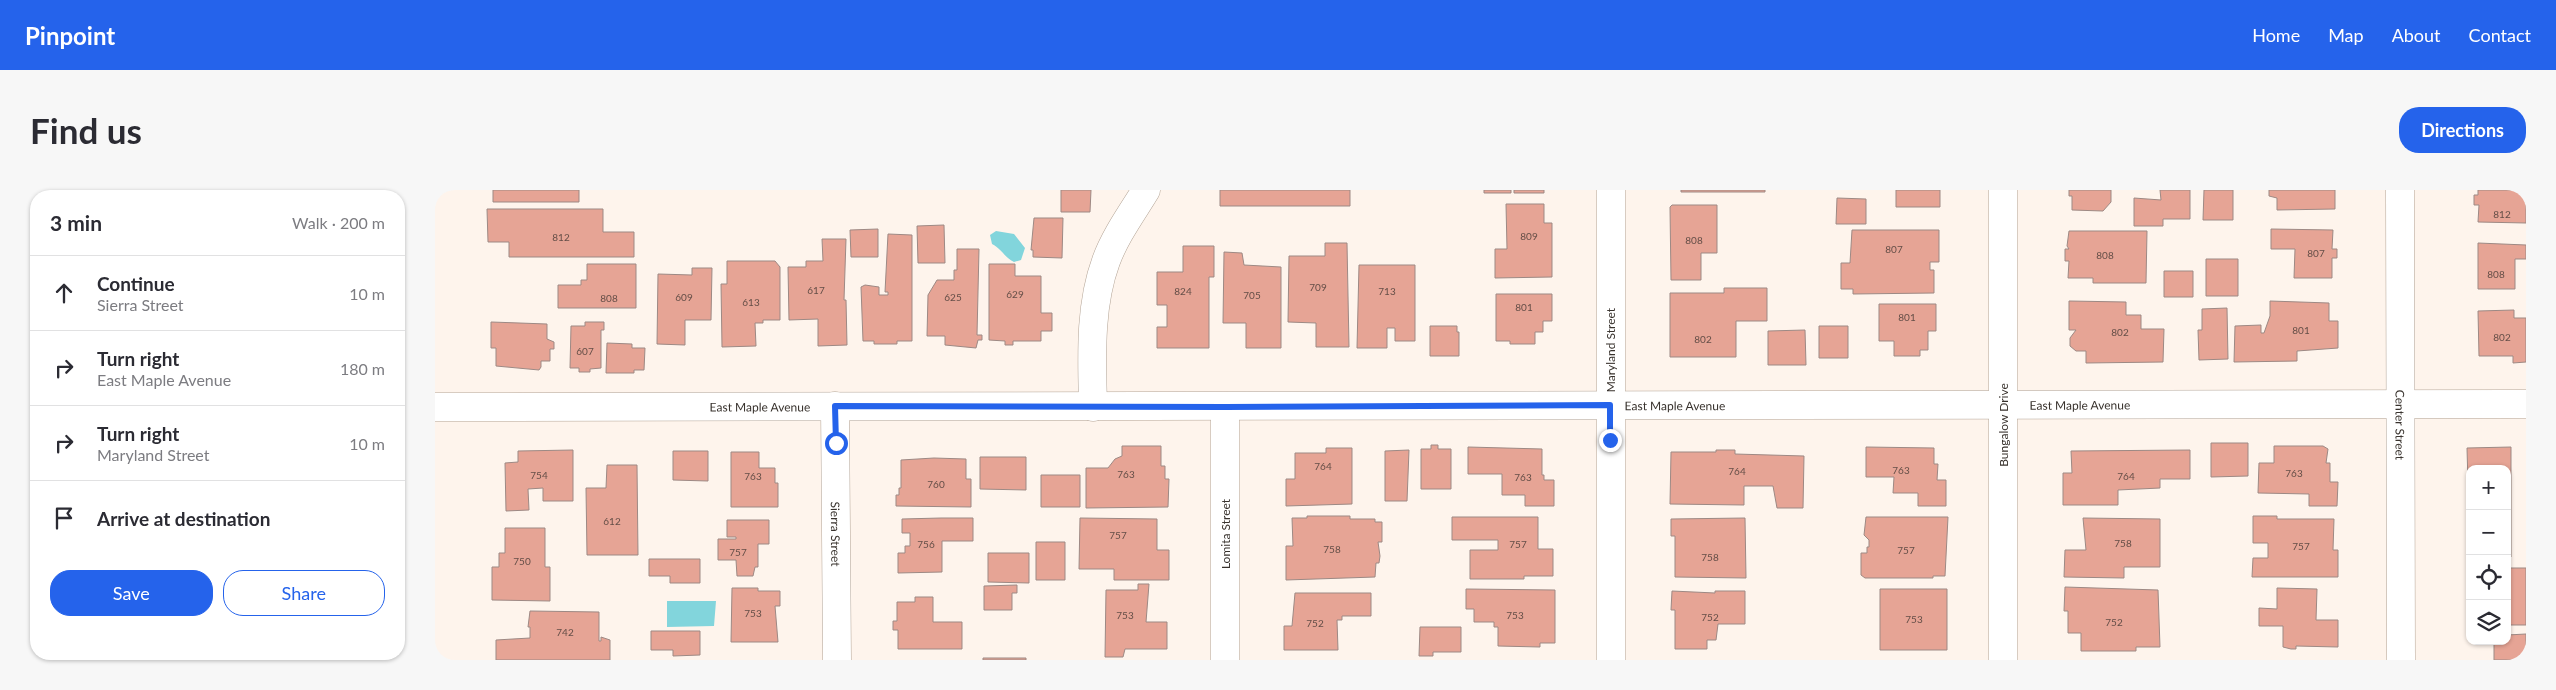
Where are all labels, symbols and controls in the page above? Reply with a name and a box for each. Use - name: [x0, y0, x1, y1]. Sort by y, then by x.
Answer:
- text: Pinpoint: [25, 21, 115, 50]
- text: Home: [2252, 24, 2300, 46]
- text: Map: [2328, 24, 2364, 46]
- text: About: [2392, 24, 2441, 46]
- text: Contact: [2469, 24, 2531, 46]
- button: Directions: [2399, 107, 2526, 153]
- text: Find us: [30, 109, 142, 151]
- house number: 812: [2493, 208, 2511, 220]
- text: 3 min: [50, 210, 102, 235]
- text: Walk · 200 m: [292, 213, 385, 232]
- house number: 809: [1520, 230, 1538, 242]
- house number: 812: [552, 231, 570, 243]
- house number: 808: [1685, 234, 1703, 246]
- house number: 807: [1885, 243, 1903, 255]
- house number: 807: [2307, 247, 2325, 259]
- house number: 808: [2096, 249, 2114, 261]
- house number: 808: [2487, 268, 2505, 280]
- text: Continue: [97, 272, 175, 295]
- icon: ahead: [50, 279, 78, 307]
- house number: 709: [1309, 281, 1327, 293]
- text: 10 m: [349, 284, 385, 303]
- house number: 617: [807, 284, 825, 296]
- house number: 824: [1174, 285, 1192, 297]
- house number: 713: [1378, 285, 1396, 297]
- house number: 629: [1006, 288, 1024, 300]
- house number: 705: [1243, 289, 1261, 301]
- house number: 609: [675, 291, 693, 303]
- house number: 625: [944, 291, 962, 303]
- house number: 808: [600, 292, 618, 304]
- text: Sierra Street: [97, 295, 184, 314]
- house number: 613: [742, 296, 760, 308]
- house number: 801: [1515, 301, 1533, 313]
- street label: Maryland Street: [1603, 307, 1618, 392]
- house number: 801: [1898, 311, 1916, 323]
- house number: 801: [2292, 324, 2310, 336]
- house number: 802: [2111, 326, 2129, 338]
- house number: 802: [2493, 331, 2511, 343]
- house number: 802: [1694, 333, 1712, 345]
- house number: 607: [576, 345, 594, 357]
- text: Turn right: [97, 347, 179, 370]
- icon: right: [50, 354, 78, 382]
- text: 180 m: [340, 359, 385, 378]
- text: East Maple Avenue: [97, 370, 231, 389]
- street label: Bungalow Drive: [1996, 383, 2011, 467]
- street label: Center Street: [2393, 390, 2408, 461]
- street label: East Maple Avenue: [2030, 397, 2130, 412]
- street label: East Maple Avenue: [1625, 398, 1725, 413]
- street label: East Maple Avenue: [710, 399, 810, 414]
- text: Turn right: [97, 422, 179, 445]
- icon: right: [50, 429, 78, 457]
- route end: [1599, 429, 1622, 452]
- route start: [825, 432, 848, 455]
- text: 10 m: [349, 434, 385, 453]
- text: Maryland Street: [97, 445, 209, 464]
- house number: 764: [1314, 460, 1332, 472]
- house number: 763: [1892, 464, 1910, 476]
- house number: 764: [1728, 465, 1746, 477]
- map controls: [2466, 465, 2511, 645]
- button: +: [2466, 465, 2511, 510]
- house number: 763: [2285, 467, 2303, 479]
- house number: 763: [1117, 468, 1135, 480]
- house number: 754: [530, 469, 548, 481]
- house number: 763: [744, 470, 762, 482]
- house number: 764: [2117, 470, 2135, 482]
- house number: 763: [1514, 471, 1532, 483]
- house number: 760: [927, 478, 945, 490]
- street label: Lomita Street: [1218, 498, 1233, 569]
- street label: Sierra Street: [828, 501, 844, 567]
- icon: arrive: [50, 504, 78, 532]
- text: Arrive at destination: [97, 507, 270, 530]
- button: −: [2466, 510, 2511, 555]
- house number: 612: [603, 515, 621, 527]
- house number: 757: [1109, 529, 1127, 541]
- house number: 758: [2114, 537, 2132, 549]
- house number: 756: [917, 538, 935, 550]
- house number: 757: [1509, 538, 1527, 550]
- house number: 757: [2292, 540, 2310, 552]
- house number: 758: [1323, 543, 1341, 555]
- house number: 757: [1897, 544, 1915, 556]
- house number: 757: [729, 546, 747, 558]
- house number: 758: [1701, 551, 1719, 563]
- house number: 750: [513, 555, 531, 567]
- button: locate: [2466, 555, 2511, 600]
- button: Save: [50, 570, 213, 616]
- button: Share: [223, 570, 385, 616]
- button: layers: [2466, 600, 2511, 645]
- house number: 753: [744, 607, 762, 619]
- house number: 753: [1116, 609, 1134, 621]
- house number: 753: [1506, 609, 1524, 621]
- house number: 752: [1701, 611, 1719, 623]
- house number: 753: [1905, 613, 1923, 625]
- house number: 752: [2105, 616, 2123, 628]
- house number: 752: [1306, 617, 1324, 629]
- house number: 742: [556, 626, 574, 638]

